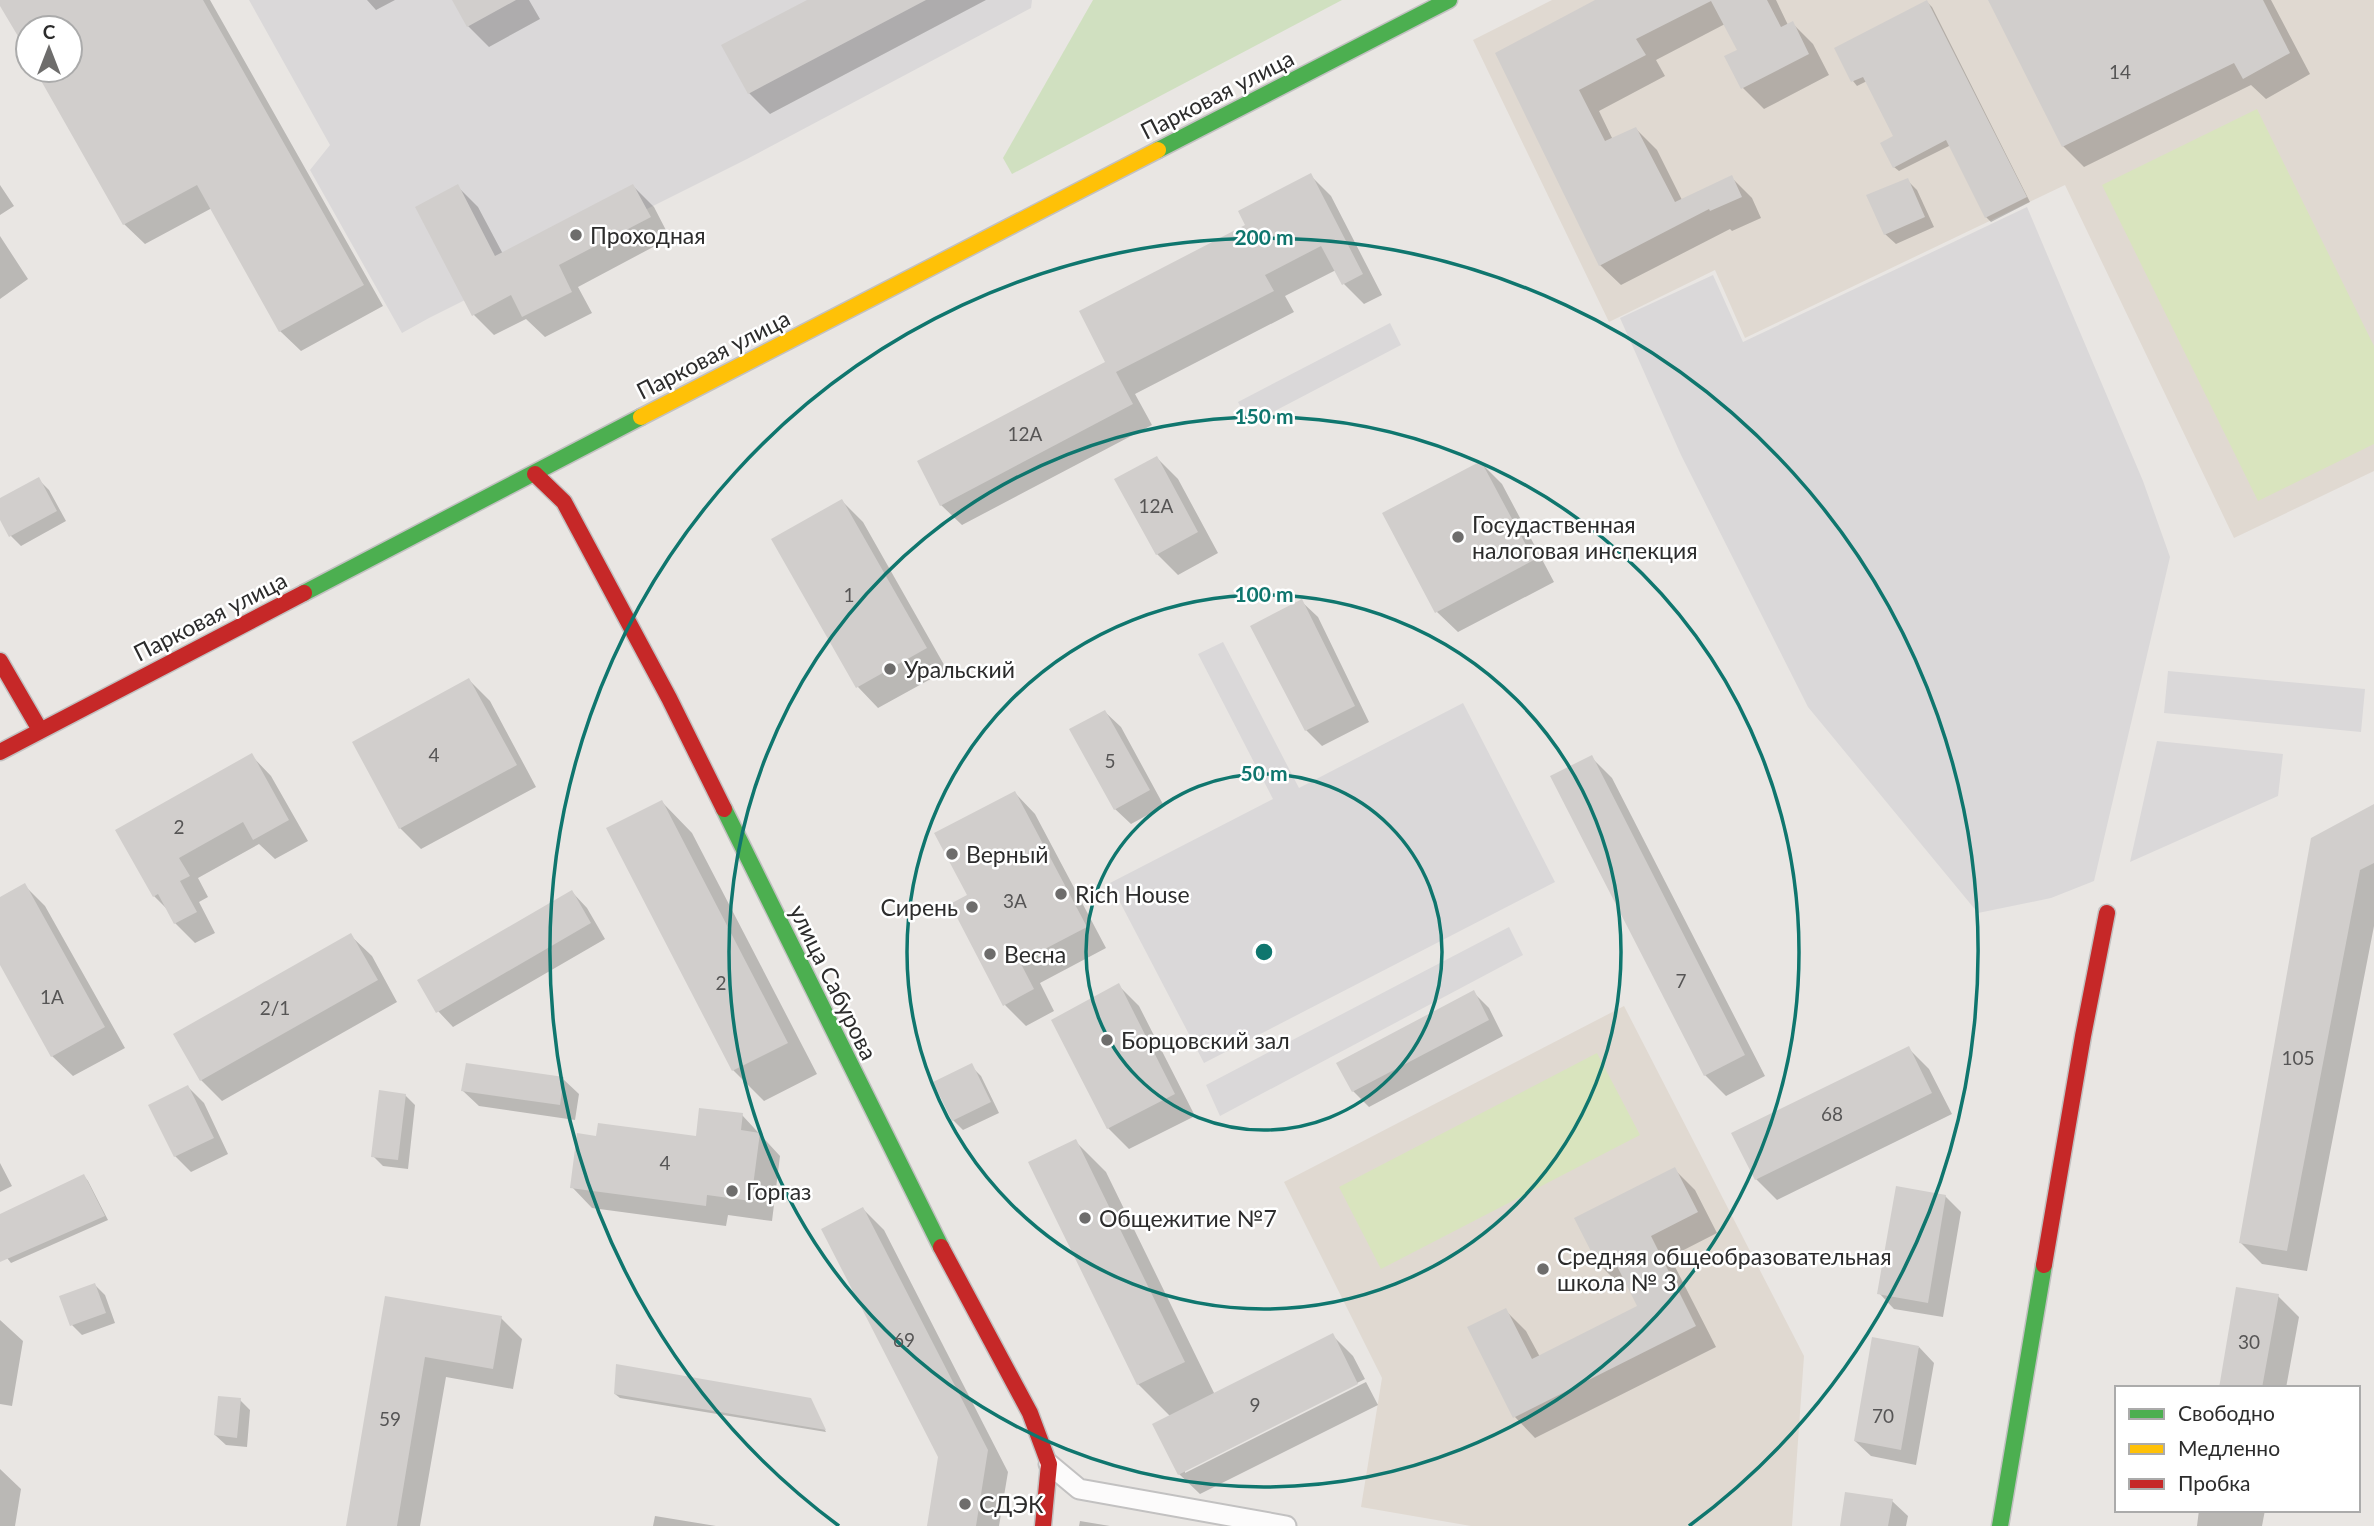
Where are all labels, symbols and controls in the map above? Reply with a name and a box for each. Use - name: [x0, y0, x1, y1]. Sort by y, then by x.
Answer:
- north arrow: [14, 14, 84, 84]
- text: С: [43, 20, 56, 43]
- street label: Парковая улица: [1136, 43, 1298, 145]
- house number: 14: [2109, 60, 2131, 83]
- place label: Проходная: [590, 221, 706, 249]
- text: 200 m: [1234, 224, 1294, 249]
- marker: Проходная: [568, 227, 584, 243]
- street label: Парковая улица: [632, 303, 794, 405]
- text: 150 m: [1234, 403, 1294, 428]
- house number: 12А: [1008, 422, 1043, 445]
- house number: 12А: [1139, 494, 1174, 517]
- place label: Госудаственная налоговая инспекция: [1472, 510, 1698, 564]
- marker: Госудаственная налоговая инспекция: [1450, 529, 1466, 545]
- street label: Парковая улица: [129, 565, 291, 667]
- text: 100 m: [1234, 581, 1294, 606]
- house number: 1: [843, 583, 855, 606]
- place label: Уральский: [904, 655, 1015, 683]
- marker: Уральский: [882, 661, 898, 677]
- house number: 4: [428, 743, 440, 766]
- house number: 5: [1104, 749, 1116, 772]
- text: 50 m: [1240, 760, 1288, 785]
- house number: 2: [173, 815, 185, 838]
- place label: Верный: [966, 840, 1049, 868]
- marker: Верный: [944, 846, 960, 862]
- place label: Rich House: [1075, 880, 1190, 908]
- marker: Rich House: [1053, 886, 1069, 902]
- house number: 3А: [1003, 889, 1027, 912]
- place label: Сирень: [880, 893, 958, 921]
- marker: Сирень: [964, 899, 980, 915]
- street label: улица Сабурова: [784, 900, 884, 1064]
- place label: Весна: [1004, 940, 1066, 968]
- centre of rings: [1252, 940, 1276, 964]
- marker: Весна: [982, 946, 998, 962]
- house number: 7: [1675, 969, 1687, 992]
- house number: 2: [715, 971, 727, 994]
- house number: 1А: [40, 985, 64, 1008]
- house number: 2/1: [260, 996, 290, 1019]
- place label: Борцовский зал: [1121, 1026, 1290, 1054]
- marker: Борцовский зал: [1099, 1032, 1115, 1048]
- house number: 105: [2281, 1046, 2315, 1069]
- house number: 68: [1821, 1102, 1843, 1125]
- house number: 4: [659, 1151, 671, 1174]
- place label: Горгаз: [746, 1177, 811, 1205]
- marker: Горгаз: [724, 1183, 740, 1199]
- place label: Общежитие №7: [1099, 1204, 1277, 1232]
- marker: Общежитие №7: [1077, 1210, 1093, 1226]
- place label: Средняя общеобразовательная школа № 3: [1557, 1242, 1892, 1296]
- marker: Средняя общеобразовательная школа № 3: [1535, 1261, 1551, 1277]
- house number: 69: [893, 1328, 915, 1351]
- house number: 30: [2238, 1330, 2260, 1353]
- legend: [2115, 1386, 2360, 1512]
- house number: 9: [1249, 1393, 1261, 1416]
- text: Свободно: [2178, 1400, 2275, 1425]
- house number: 70: [1872, 1404, 1894, 1427]
- house number: 59: [379, 1407, 401, 1430]
- text: Медленно: [2178, 1435, 2280, 1460]
- text: Пробка: [2178, 1470, 2251, 1495]
- place label: СДЭК: [979, 1490, 1044, 1518]
- marker: СДЭК: [957, 1496, 973, 1512]

